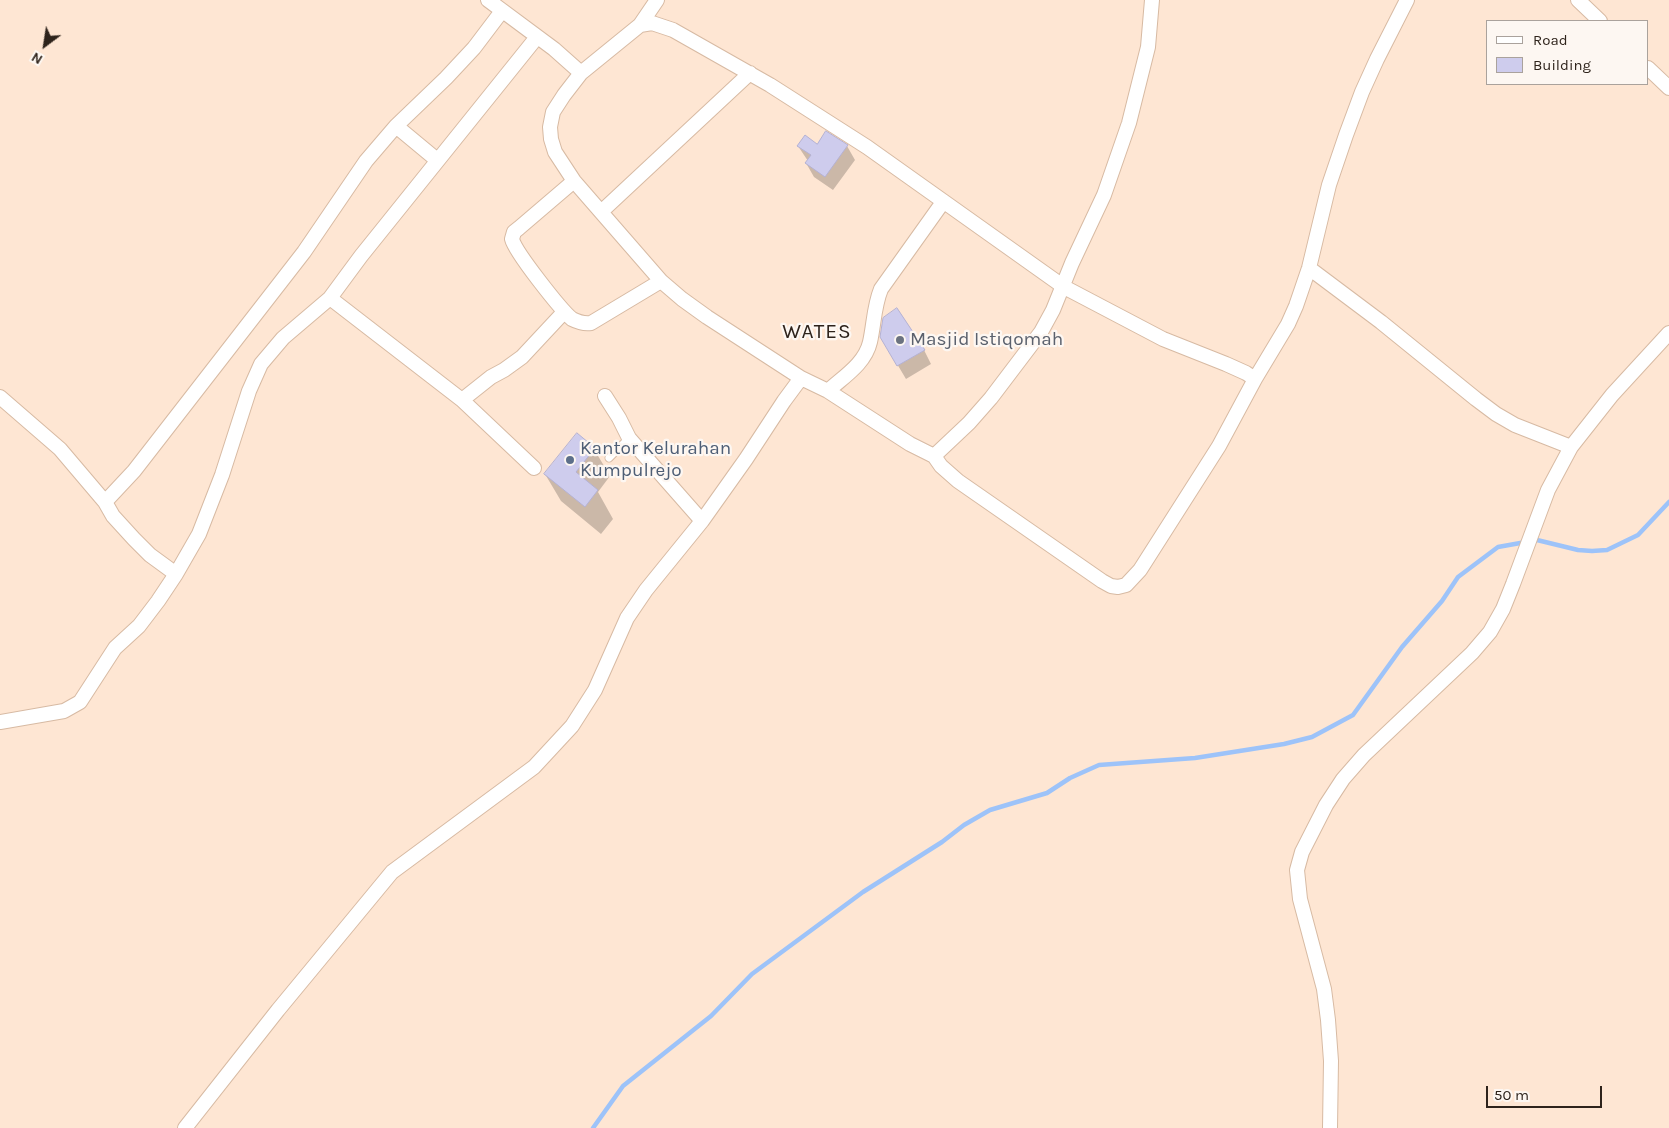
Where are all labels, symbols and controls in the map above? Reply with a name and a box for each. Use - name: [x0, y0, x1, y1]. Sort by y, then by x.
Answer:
- north arrow: [20, 20, 70, 70]
- legend: [1486, 20, 1649, 85]
- text: Road: [1533, 31, 1568, 49]
- text: N: [28, 48, 46, 68]
- text: Building: [1533, 56, 1591, 74]
- district label: WATES: [782, 319, 852, 345]
- place label: Masjid Istiqomah: [910, 329, 1063, 351]
- marker: Masjid Istiqomah: [894, 334, 906, 346]
- place label: Kantor Kelurahan Kumpulrejo: [580, 438, 731, 482]
- marker: Kantor Kelurahan Kumpulrejo: [564, 454, 576, 466]
- scale bar: [1489, 1076, 1605, 1108]
- text: 50 m: [1494, 1086, 1529, 1104]

